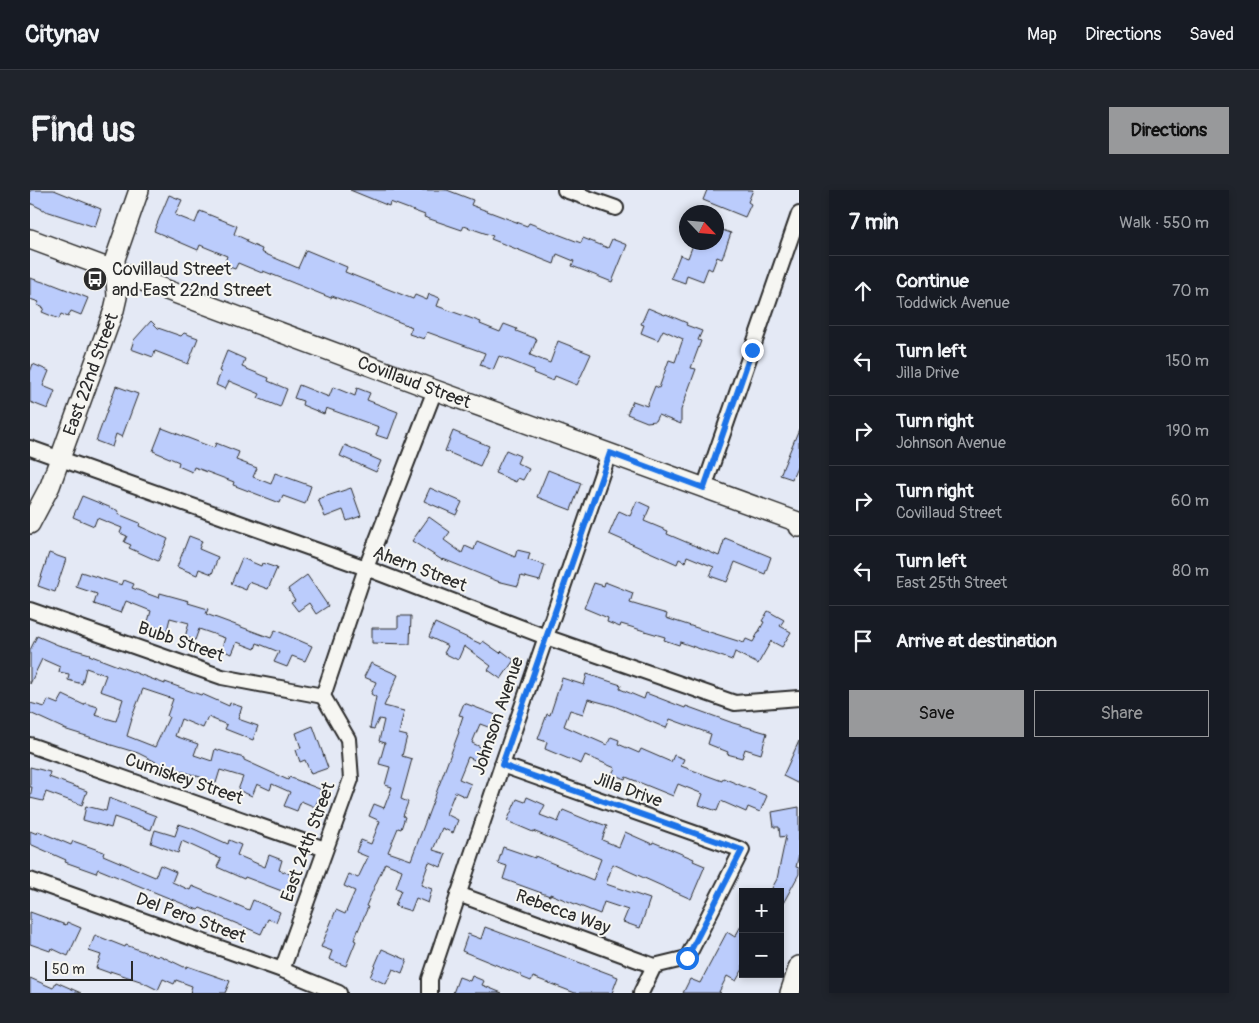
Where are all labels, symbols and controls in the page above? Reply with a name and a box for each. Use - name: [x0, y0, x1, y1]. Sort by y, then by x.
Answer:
- text: Citynav: [25, 20, 100, 49]
- text: Map: [1027, 23, 1057, 46]
- text: Directions: [1085, 23, 1161, 46]
- text: Saved: [1189, 23, 1234, 46]
- button: Directions: [1109, 107, 1229, 154]
- text: Find us: [30, 108, 135, 152]
- north arrow: [679, 205, 724, 250]
- text: 7 min: [849, 209, 899, 236]
- text: Walk · 550 m: [1119, 213, 1209, 233]
- place label: Covillaud Street and East 22nd Street: [112, 258, 272, 302]
- bus stop icon: Covillaud Street and East 22nd Street: [82, 266, 108, 292]
- text: Continue: [896, 269, 969, 293]
- icon: ahead: [849, 277, 877, 305]
- text: 70 m: [1172, 281, 1209, 301]
- text: Toddwick Avenue: [896, 293, 1010, 313]
- street label: East 22nd Street: [58, 309, 124, 439]
- route end: [741, 339, 764, 362]
- text: Turn left: [896, 339, 966, 363]
- icon: left: [849, 347, 877, 375]
- street label: Covillaud Street: [354, 351, 475, 414]
- text: 150 m: [1165, 351, 1209, 371]
- text: Jilla Drive: [896, 363, 959, 383]
- text: Turn right: [896, 409, 974, 433]
- icon: right: [849, 417, 877, 445]
- text: 190 m: [1166, 421, 1209, 441]
- text: Johnson Avenue: [896, 433, 1006, 453]
- text: Turn right: [896, 479, 974, 503]
- icon: right: [849, 487, 877, 515]
- text: 60 m: [1171, 491, 1209, 511]
- text: Covillaud Street: [896, 503, 1002, 523]
- street label: Ahern Street: [370, 541, 471, 598]
- text: Turn left: [896, 549, 966, 573]
- icon: left: [849, 557, 877, 585]
- text: 80 m: [1172, 561, 1209, 581]
- text: East 25th Street: [896, 573, 1007, 593]
- street label: Bubb Street: [135, 617, 228, 668]
- icon: arrive: [849, 627, 877, 655]
- text: Arrive at destination: [896, 629, 1057, 653]
- street label: Johnson Avenue: [467, 654, 529, 778]
- button: Save: [849, 690, 1024, 737]
- button: Share: [1034, 690, 1209, 737]
- street label: Cumiskey Street: [122, 748, 247, 810]
- street label: Jilla Drive: [591, 767, 665, 813]
- street label: East 24th Street: [276, 778, 341, 905]
- street label: Rebecca Way: [513, 884, 614, 940]
- street label: Del Pero Street: [133, 887, 250, 949]
- map controls: [739, 888, 784, 978]
- button: +: [739, 888, 784, 933]
- button: −: [739, 933, 784, 978]
- route start: [676, 947, 699, 970]
- scale bar: [45, 958, 132, 981]
- text: 50 m: [52, 961, 85, 978]

